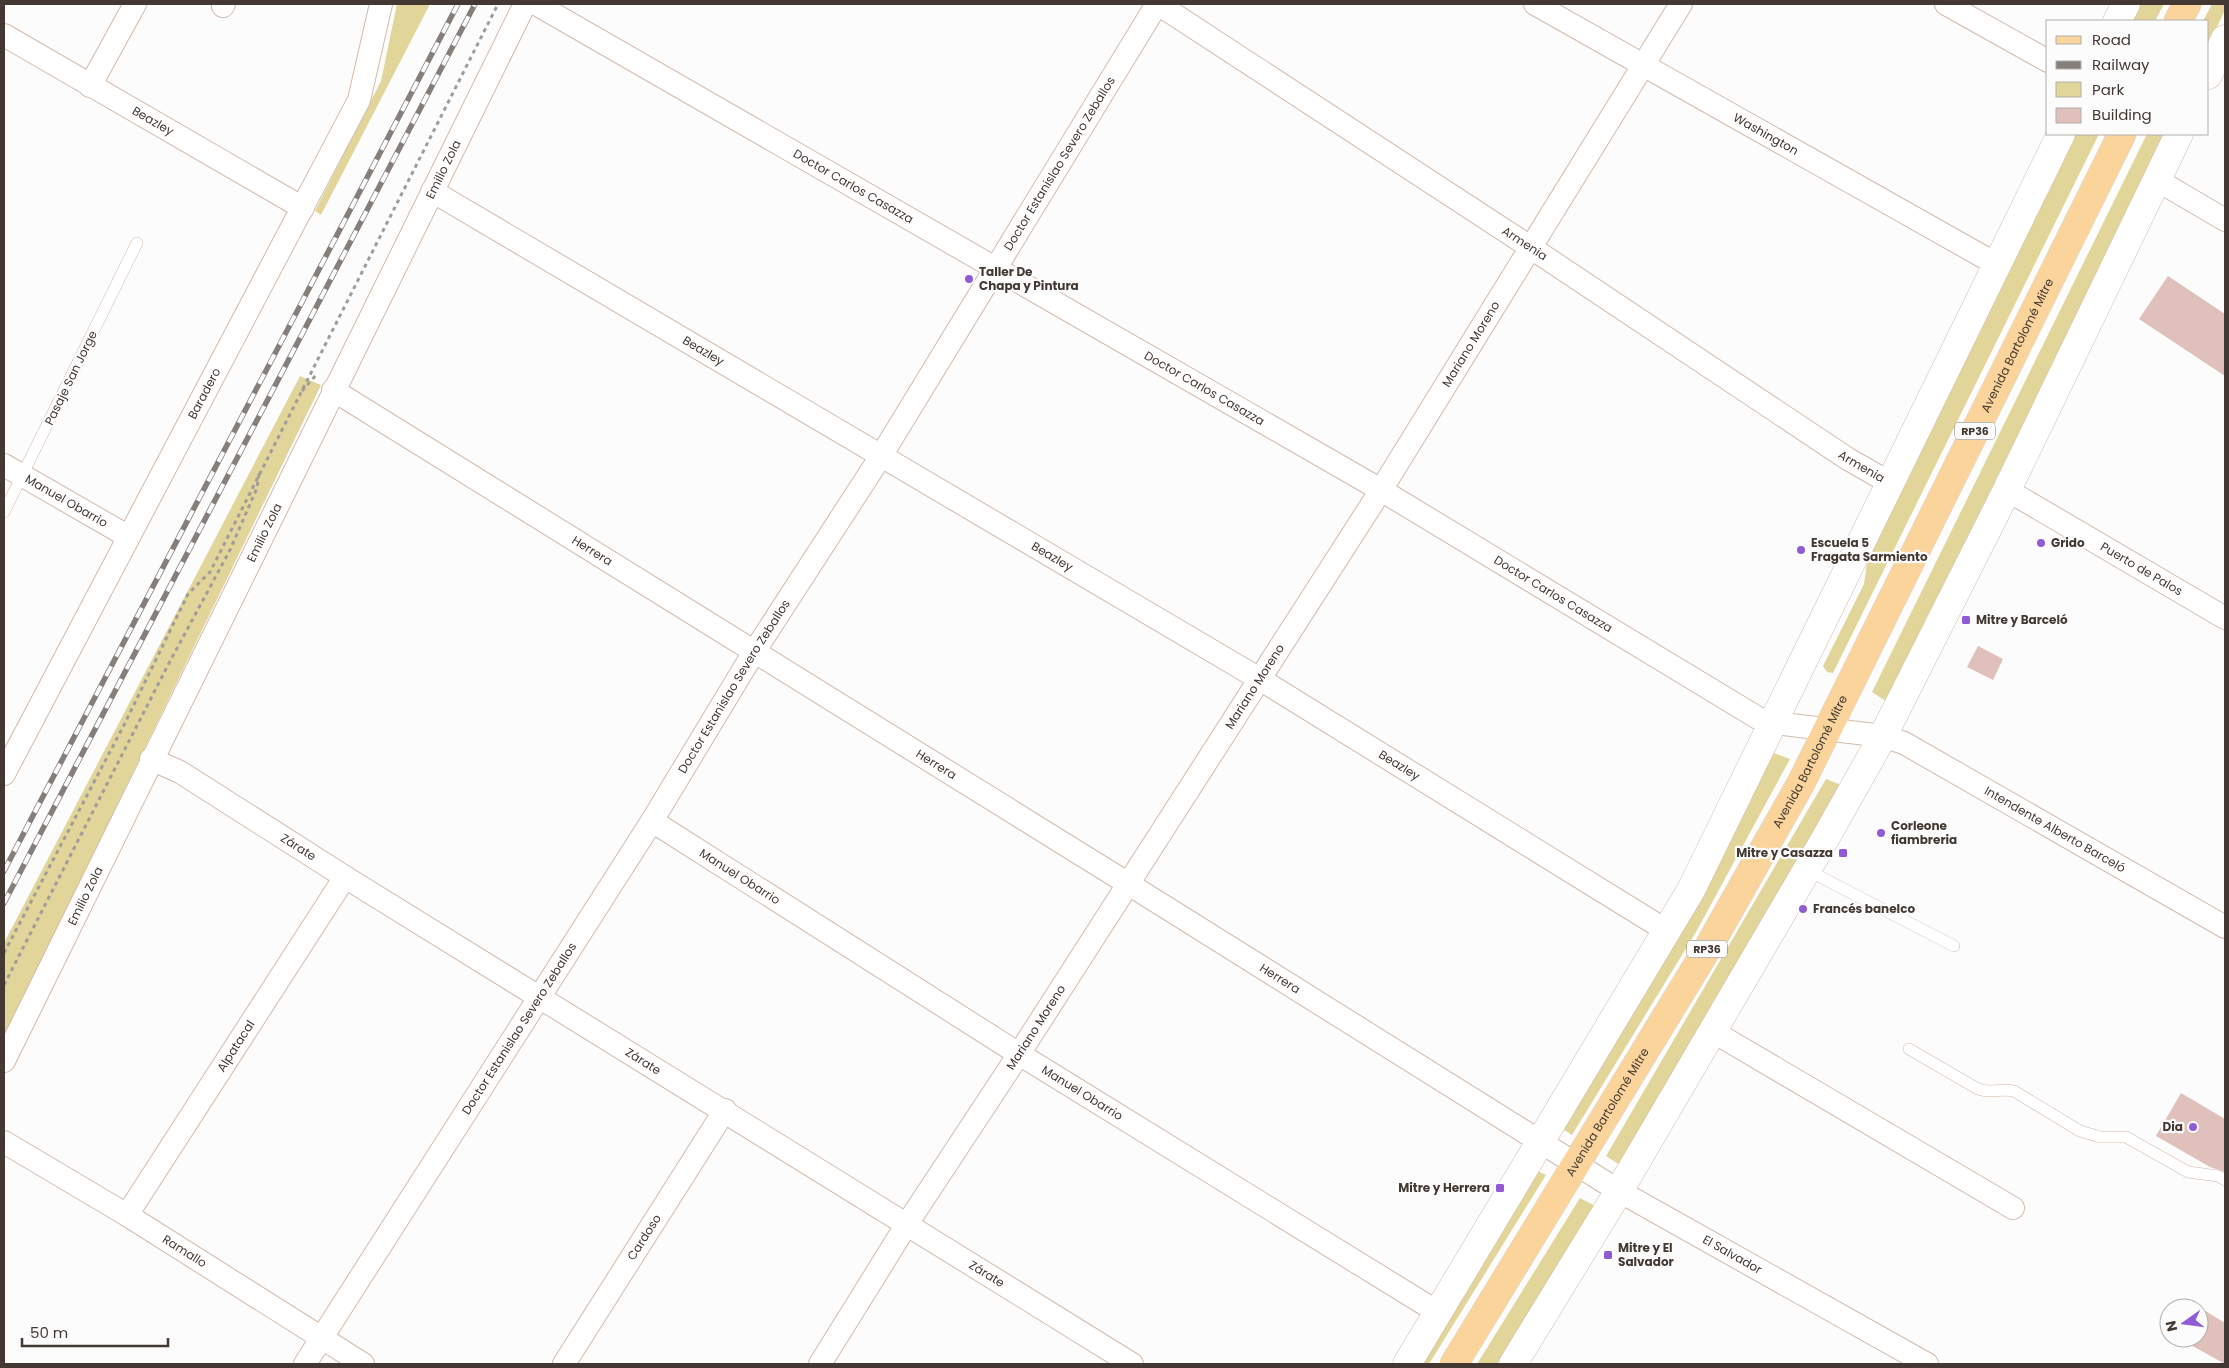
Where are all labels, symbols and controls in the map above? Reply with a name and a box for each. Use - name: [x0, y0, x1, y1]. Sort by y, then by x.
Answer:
- legend: [2046, 20, 2209, 135]
- text: Road: [2092, 29, 2131, 50]
- text: Railway: [2092, 54, 2150, 75]
- street label: Doctor Estanislao Severo Zeballos: [999, 73, 1119, 254]
- text: Park: [2092, 79, 2124, 100]
- street label: Beazley: [129, 102, 177, 140]
- text: Building: [2092, 104, 2152, 125]
- street label: Washington: [1730, 109, 1802, 159]
- street label: Emilio Zola: [421, 137, 465, 201]
- street label: Doctor Carlos Casazza: [790, 145, 917, 227]
- street label: Armenia: [1499, 222, 1551, 264]
- place label: Taller De Chapa y Pintura: [979, 263, 1079, 294]
- marker: Taller De Chapa y Pintura: [963, 273, 975, 285]
- street label: Avenida Bartolomé Mitre: [1977, 275, 2057, 415]
- street label: Mariano Moreno: [1438, 297, 1504, 390]
- street label: Pasaje San Jorge: [40, 328, 101, 428]
- street label: Beazley: [680, 332, 728, 370]
- street label: Doctor Carlos Casazza: [1141, 347, 1268, 429]
- street label: Baradero: [183, 364, 225, 422]
- road number: RP36: [1955, 422, 1995, 440]
- street label: Armenia: [1835, 446, 1888, 486]
- street label: Manuel Obarrio: [22, 470, 111, 531]
- street label: Emilio Zola: [242, 500, 286, 565]
- street label: Herrera: [569, 531, 616, 569]
- place label: Escuela 5 Fragata Sarmiento: [1811, 534, 1928, 565]
- place label: Grido: [2051, 534, 2085, 551]
- street label: Beazley: [1029, 537, 1077, 575]
- marker: Grido: [2035, 537, 2047, 549]
- street label: Puerto de Palos: [2098, 538, 2186, 599]
- marker: Escuela 5 Fragata Sarmiento: [1795, 544, 1807, 556]
- street label: Doctor Carlos Casazza: [1491, 551, 1616, 636]
- street label: Doctor Estanislao Severo Zeballos: [674, 596, 794, 776]
- place label: Mitre y Barceló: [1976, 611, 2068, 628]
- marker: Mitre y Barceló: [1960, 614, 1972, 626]
- street label: Mariano Moreno: [1221, 640, 1288, 732]
- street label: Avenida Bartolomé Mitre: [1768, 692, 1851, 831]
- street label: Herrera: [913, 745, 960, 783]
- street label: Beazley: [1376, 746, 1424, 784]
- street label: Intendente Alberto Barceló: [1981, 782, 2129, 876]
- place label: Corleone fiambreria: [1891, 817, 1957, 848]
- marker: Corleone fiambreria: [1875, 827, 1887, 839]
- street label: Zárate: [278, 829, 320, 865]
- street label: Manuel Obarrio: [696, 844, 784, 909]
- place label: Mitre y Casazza: [1736, 844, 1833, 861]
- marker: Mitre y Casazza: [1837, 847, 1849, 859]
- street label: Emilio Zola: [63, 863, 107, 928]
- place label: Francés banelco: [1813, 900, 1915, 917]
- marker: Francés banelco: [1797, 903, 1809, 915]
- street label: Doctor Estanislao Severo Zeballos: [458, 939, 580, 1118]
- road number: RP36: [1687, 941, 1727, 958]
- street label: Herrera: [1257, 959, 1304, 997]
- street label: Mariano Moreno: [1002, 981, 1069, 1073]
- street label: Alpatacal: [213, 1017, 258, 1075]
- street label: Zárate: [622, 1044, 665, 1079]
- street label: Avenida Bartolomé Mitre: [1561, 1044, 1653, 1179]
- street label: Manuel Obarrio: [1039, 1061, 1127, 1124]
- place label: Dia: [2163, 1118, 2183, 1135]
- marker: Dia: [2187, 1121, 2199, 1133]
- place label: Mitre y Herrera: [1398, 1179, 1490, 1196]
- marker: Mitre y Herrera: [1494, 1182, 1506, 1194]
- street label: Cardoso: [623, 1210, 665, 1263]
- street label: Ramallo: [159, 1230, 210, 1271]
- street label: El Salvador: [1700, 1231, 1766, 1278]
- place label: Mitre y El Salvador: [1618, 1239, 1674, 1270]
- marker: Mitre y El Salvador: [1602, 1249, 1614, 1261]
- street label: Zárate: [966, 1256, 1008, 1291]
- north arrow: [2159, 1298, 2209, 1348]
- scale bar: [22, 1316, 169, 1348]
- text: N: [2160, 1319, 2182, 1334]
- text: 50 m: [30, 1322, 68, 1343]

